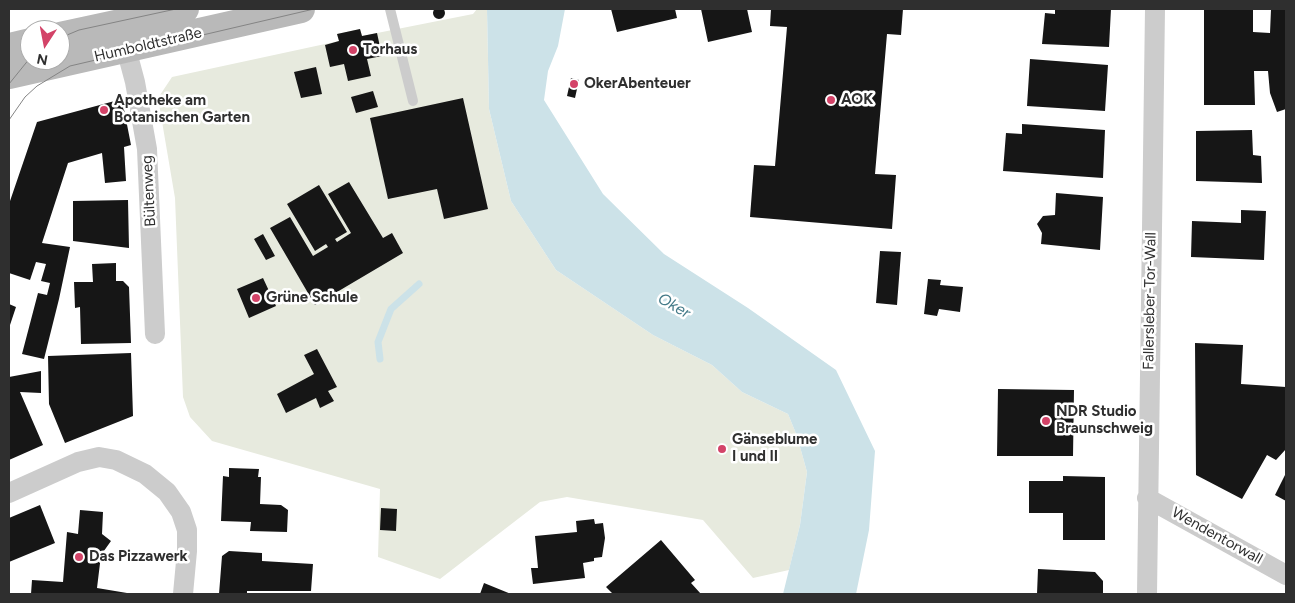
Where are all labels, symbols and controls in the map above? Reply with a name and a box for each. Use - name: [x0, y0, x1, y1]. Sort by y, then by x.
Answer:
- north arrow: [20, 20, 70, 70]
- street label: Humboldtstraße: [93, 24, 203, 66]
- place label: Torhaus: [363, 41, 417, 59]
- marker: Torhaus: [347, 44, 359, 56]
- text: N: [35, 50, 49, 69]
- place label: OkerAbenteuer: [584, 75, 691, 93]
- marker: OkerAbenteuer: [568, 78, 580, 90]
- place label: AOK: [841, 91, 873, 109]
- place label: Apotheke am Botanischen Garten: [114, 92, 250, 127]
- marker: AOK: [825, 94, 837, 106]
- marker: Apotheke am Botanischen Garten: [98, 104, 110, 116]
- street label: Bültenweg: [138, 155, 160, 227]
- street label: Fallersleber-Tor-Wall: [1140, 232, 1160, 370]
- place label: Grüne Schule: [266, 289, 358, 307]
- water label: Oker: [654, 289, 694, 323]
- marker: Grüne Schule: [250, 292, 262, 304]
- place label: NDR Studio Braunschweig: [1056, 403, 1153, 438]
- marker: NDR Studio Braunschweig: [1040, 415, 1052, 427]
- place label: Gänseblume I und II: [732, 431, 817, 466]
- marker: Gänseblume I und II: [716, 443, 728, 455]
- street label: Wendentorwall: [1168, 504, 1266, 568]
- place label: Das Pizzawerk: [89, 548, 187, 566]
- marker: Das Pizzawerk: [73, 551, 85, 563]

